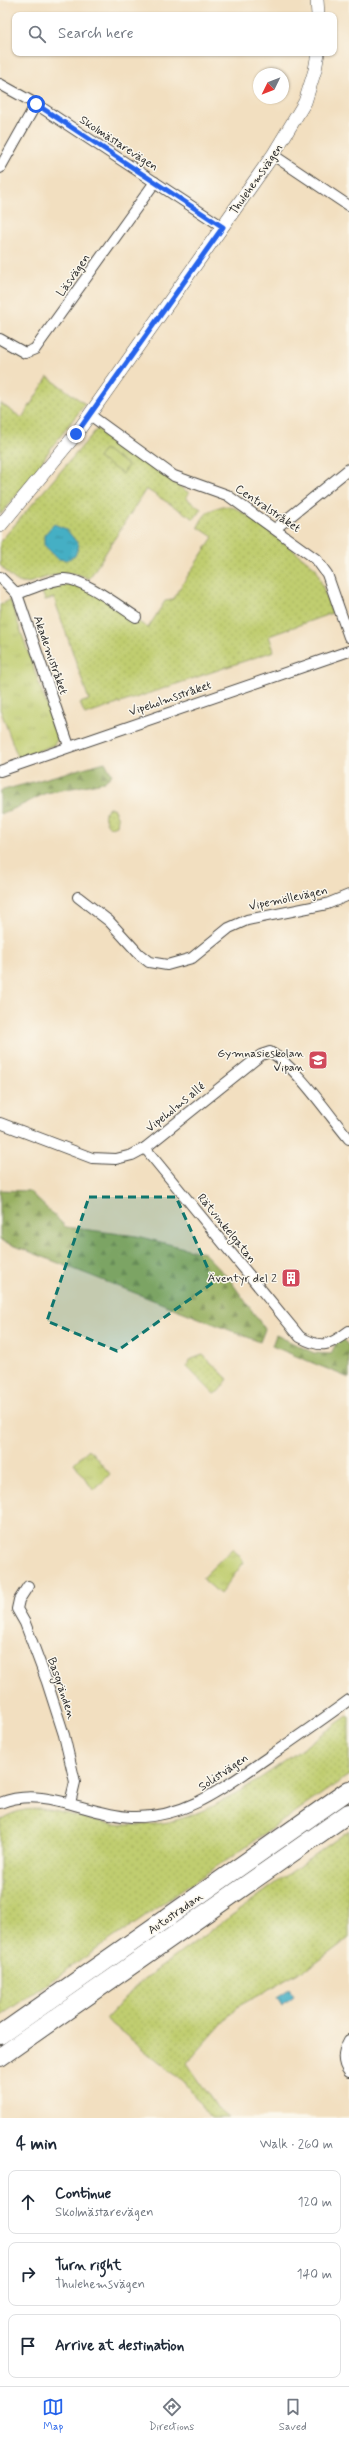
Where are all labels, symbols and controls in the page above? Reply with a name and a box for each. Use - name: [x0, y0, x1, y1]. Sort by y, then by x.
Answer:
- search box: [12, 12, 337, 56]
- icon: search: [26, 23, 48, 45]
- text: Search here: [58, 24, 134, 44]
- north arrow: [253, 68, 289, 104]
- route start: [27, 95, 45, 113]
- street label: Skolmästarevägen: [76, 112, 161, 175]
- street label: Thulehemsvägen: [226, 141, 287, 218]
- street label: Läsvägen: [53, 251, 94, 300]
- route end: [67, 425, 85, 443]
- street label: Centralstråket: [232, 481, 304, 537]
- street label: Akademistråket: [29, 614, 71, 697]
- street label: Vipeholmsstråket: [127, 677, 214, 721]
- street label: Vipemöllevägen: [247, 883, 329, 915]
- place label: Gymnasieskolan Vipan: [217, 1046, 305, 1076]
- school or university icon: Gymnasieskolan Vipan: [307, 1049, 329, 1071]
- street label: Vipeholms allé: [143, 1079, 209, 1136]
- street label: Rätvinkelgatan: [193, 1190, 259, 1267]
- building icon: Äventyr del 2: [280, 1267, 302, 1289]
- place label: Äventyr del 2: [207, 1271, 277, 1287]
- street label: Basgränden: [43, 1655, 79, 1722]
- street label: Solistvägen: [196, 1750, 252, 1795]
- street label: Autostradan: [145, 1889, 207, 1939]
- text: 4 min: [16, 2133, 57, 2155]
- text: Walk · 260 m: [260, 2136, 333, 2153]
- text: Continue: [55, 2184, 111, 2204]
- icon: ahead: [17, 2191, 39, 2213]
- text: 120 m: [298, 2194, 332, 2211]
- text: Skolmästarevägen: [55, 2204, 154, 2221]
- text: Turn right: [55, 2256, 122, 2276]
- icon: right: [17, 2263, 39, 2285]
- text: 140 m: [297, 2266, 332, 2283]
- text: Thulehemsvägen: [55, 2276, 145, 2293]
- icon: arrive: [17, 2335, 39, 2357]
- text: Arrive at destination: [55, 2336, 184, 2356]
- tab: Map: [42, 2396, 64, 2434]
- tab: Directions: [149, 2396, 194, 2434]
- tab: Saved: [279, 2396, 307, 2434]

